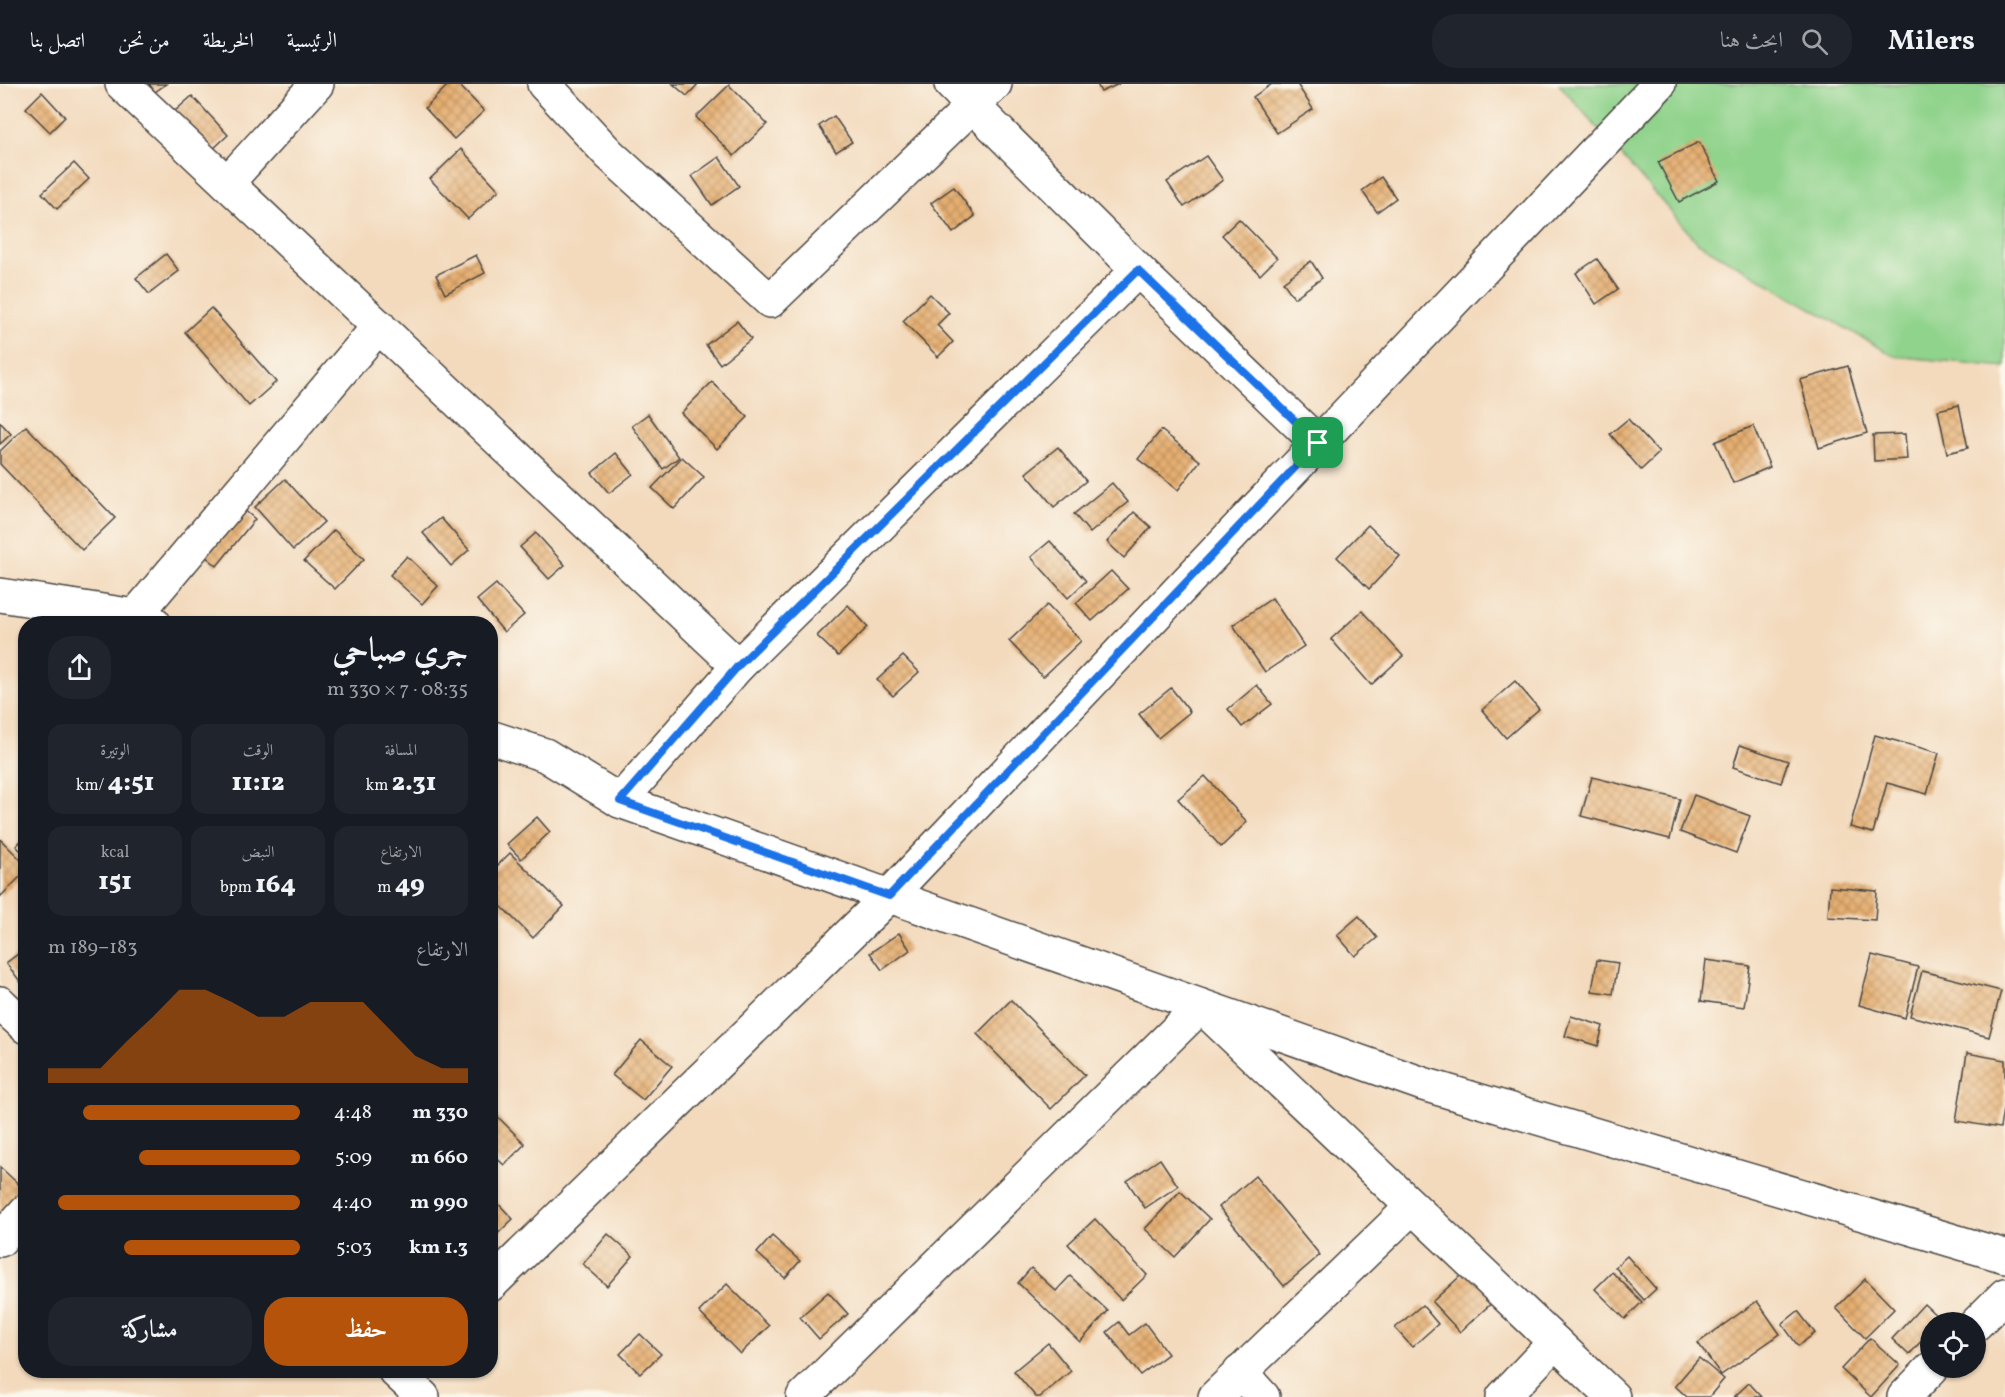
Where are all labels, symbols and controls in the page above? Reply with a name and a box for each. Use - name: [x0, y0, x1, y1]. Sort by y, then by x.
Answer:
- search box: [1432, 14, 1852, 68]
- text: Milers: [1888, 22, 1975, 61]
- icon: search: [1798, 25, 1831, 58]
- text: ابحث هنا: [1720, 26, 1783, 57]
- text: اتصل بنا: [30, 27, 85, 56]
- text: من نحن: [118, 27, 170, 56]
- text: الخريطة: [203, 27, 254, 56]
- text: الرئيسية: [287, 27, 337, 56]
- pin: [1292, 417, 1343, 468]
- icon: arrive: [1301, 426, 1334, 459]
- text: جري صباحي: [333, 630, 468, 676]
- button: share: [48, 636, 111, 699]
- text: 08:35 · 7 × 330 m: [327, 676, 468, 704]
- text: الوتيرة: [100, 740, 130, 762]
- text: الوقت: [243, 740, 273, 762]
- text: المسافة: [385, 740, 417, 762]
- text: 4:51: [108, 765, 154, 801]
- text: 11:12: [232, 765, 284, 801]
- text: 2.31: [392, 765, 436, 801]
- text: /km: [76, 775, 108, 797]
- text: km: [366, 775, 392, 797]
- text: kcal: [101, 842, 129, 864]
- text: النبض: [242, 842, 274, 864]
- text: الارتفاع: [380, 842, 422, 864]
- text: 151: [98, 864, 132, 900]
- text: 164: [255, 867, 296, 903]
- text: 49: [395, 867, 425, 903]
- text: bpm: [220, 877, 255, 899]
- text: m: [377, 877, 395, 899]
- text: 183–189 m: [48, 934, 138, 962]
- text: الارتفاع: [416, 937, 468, 965]
- text: 4:48: [334, 1099, 372, 1127]
- text: 330 m: [412, 1099, 468, 1127]
- text: 5:09: [335, 1144, 372, 1172]
- text: 660 m: [410, 1144, 468, 1172]
- text: 4:40: [332, 1189, 372, 1217]
- text: 990 m: [410, 1189, 468, 1217]
- text: 5:03: [336, 1234, 372, 1262]
- text: 1.3 km: [409, 1234, 468, 1262]
- button: مشاركة: [48, 1297, 252, 1366]
- button: حفظ: [264, 1297, 468, 1366]
- map controls: [1920, 1312, 1986, 1378]
- button: locate: [1920, 1312, 1986, 1378]

